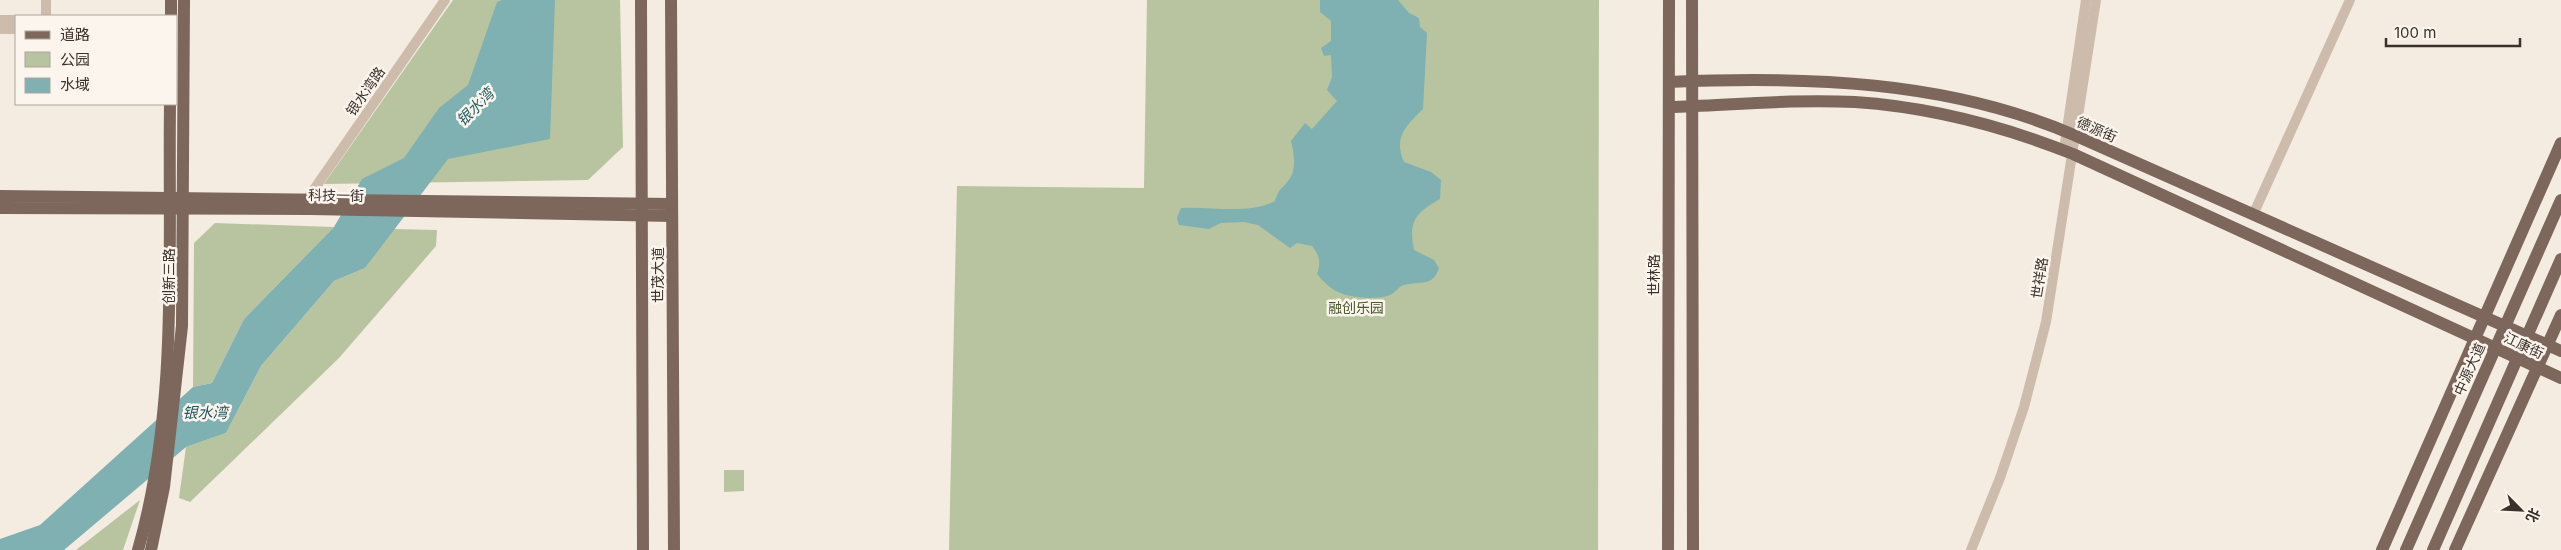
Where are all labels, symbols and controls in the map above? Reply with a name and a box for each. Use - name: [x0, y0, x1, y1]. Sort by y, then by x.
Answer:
- legend: [15, 15, 178, 105]
- scale bar: [2386, 15, 2520, 47]
- text: 100 m: [2394, 23, 2436, 42]
- text: 道路: [60, 25, 90, 44]
- text: 公园: [60, 50, 90, 69]
- street label: 银水湾路: [342, 63, 388, 119]
- text: 水域: [60, 75, 90, 94]
- water label: 银水湾: [452, 82, 500, 130]
- street label: 德源街: [2074, 113, 2120, 145]
- street label: 科技一街: [308, 186, 364, 204]
- street label: 世茂大道: [649, 247, 666, 303]
- street label: 创新三路: [160, 248, 177, 304]
- street label: 世林路: [1645, 254, 1662, 296]
- street label: 世祥路: [2027, 256, 2051, 300]
- park label: 融创乐园: [1328, 299, 1384, 316]
- street label: 江康街: [2501, 328, 2547, 362]
- street label: 中源大道: [2450, 340, 2488, 398]
- water label: 银水湾: [182, 403, 230, 422]
- north arrow: [2496, 485, 2546, 535]
- text: 北: [2523, 506, 2544, 525]

